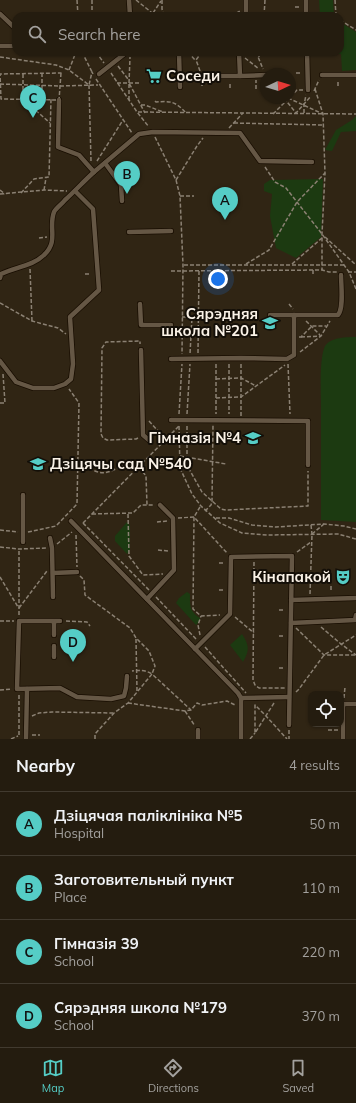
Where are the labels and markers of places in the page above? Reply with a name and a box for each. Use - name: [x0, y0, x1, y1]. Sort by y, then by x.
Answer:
- place label: Соседи: [166, 66, 220, 85]
- supermarket icon: Соседи: [145, 67, 163, 85]
- pin: C: [20, 85, 46, 118]
- pin: B: [114, 161, 140, 194]
- pin: A: [212, 187, 238, 220]
- place label: Сярэдняя школа №201: [161, 304, 258, 340]
- school or university icon: Сярэдняя школа №201: [261, 314, 279, 332]
- place label: Гімназія №4: [149, 428, 241, 447]
- school or university icon: Гімназія №4: [244, 429, 262, 447]
- place label: Дзіцячы сад №540: [50, 454, 192, 473]
- school or university icon: Дзіцячы сад №540: [29, 455, 47, 473]
- place label: Кінапакой: [252, 567, 331, 586]
- theatre icon: Кінапакой: [334, 568, 352, 586]
- pin: D: [60, 629, 86, 662]

